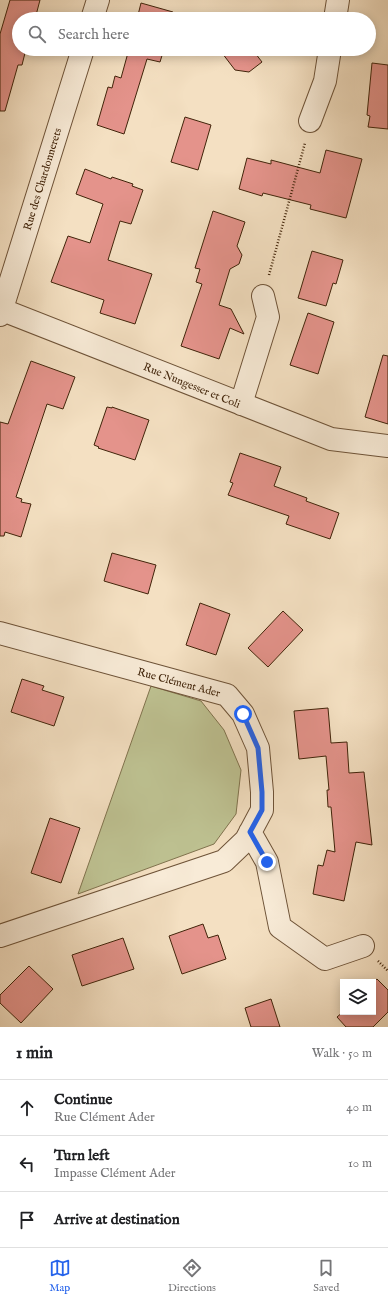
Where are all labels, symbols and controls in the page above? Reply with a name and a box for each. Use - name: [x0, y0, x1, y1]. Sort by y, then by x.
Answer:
- search box: [12, 12, 376, 56]
- icon: search: [26, 23, 48, 45]
- text: Search here: [58, 25, 129, 44]
- street label: Rue des Chardonnerets: [21, 126, 65, 232]
- street label: Rue Nungesser et Coli: [141, 360, 242, 412]
- street label: Rue Clément Ader: [136, 665, 222, 701]
- route start: [234, 705, 252, 723]
- route end: [258, 853, 276, 871]
- map controls: [340, 979, 376, 1015]
- button: layers: [340, 979, 376, 1015]
- text: 1 min: [16, 1043, 53, 1064]
- text: Walk · 50 m: [312, 1045, 372, 1062]
- text: Continue: [54, 1090, 112, 1109]
- icon: ahead: [16, 1097, 38, 1119]
- text: 40 m: [346, 1099, 372, 1116]
- text: Rue Clément Ader: [54, 1109, 155, 1126]
- text: Turn left: [54, 1146, 110, 1165]
- icon: left: [16, 1153, 38, 1175]
- text: 10 m: [348, 1155, 372, 1172]
- text: Impasse Clément Ader: [54, 1165, 176, 1182]
- icon: arrive: [16, 1209, 38, 1231]
- text: Arrive at destination: [54, 1210, 180, 1229]
- tab: Map: [49, 1257, 71, 1295]
- tab: Directions: [168, 1257, 216, 1295]
- tab: Saved: [313, 1257, 339, 1295]

